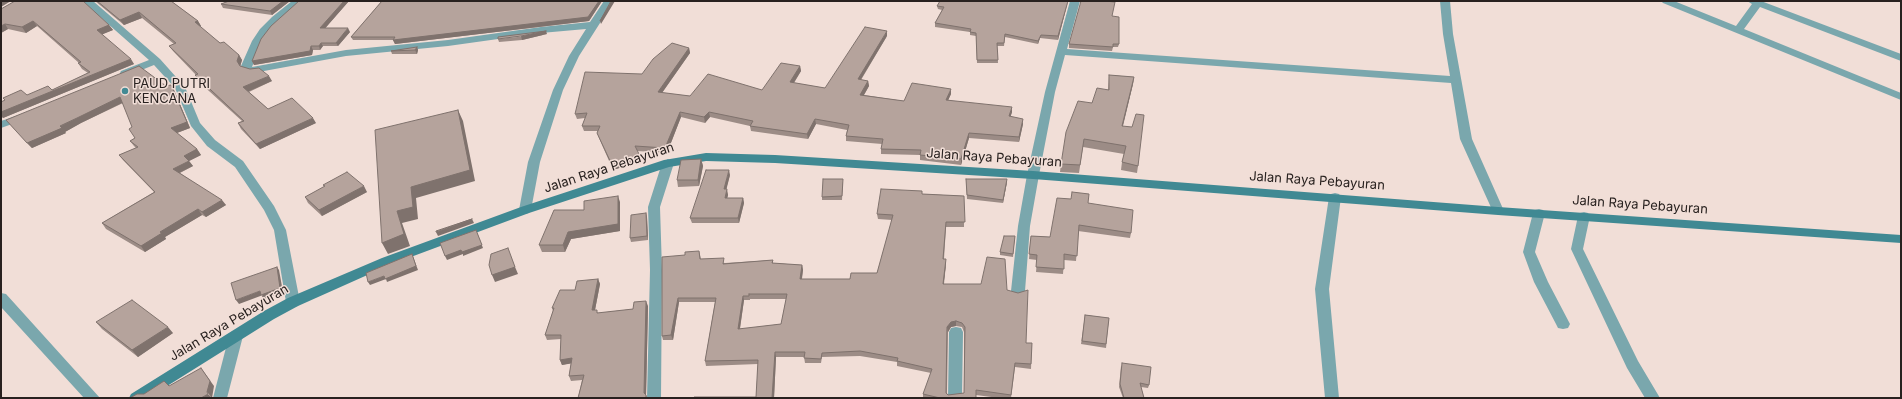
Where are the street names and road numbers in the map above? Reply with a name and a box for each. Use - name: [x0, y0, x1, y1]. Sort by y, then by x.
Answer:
- street label: Jalan Raya Pebayuran: [542, 140, 676, 196]
- street label: Jalan Raya Pebayuran: [926, 145, 1062, 171]
- street label: Jalan Raya Pebayuran: [1249, 168, 1385, 194]
- street label: Jalan Raya Pebayuran: [1572, 192, 1708, 218]
- street label: Jalan Raya Pebayuran: [167, 281, 291, 365]

